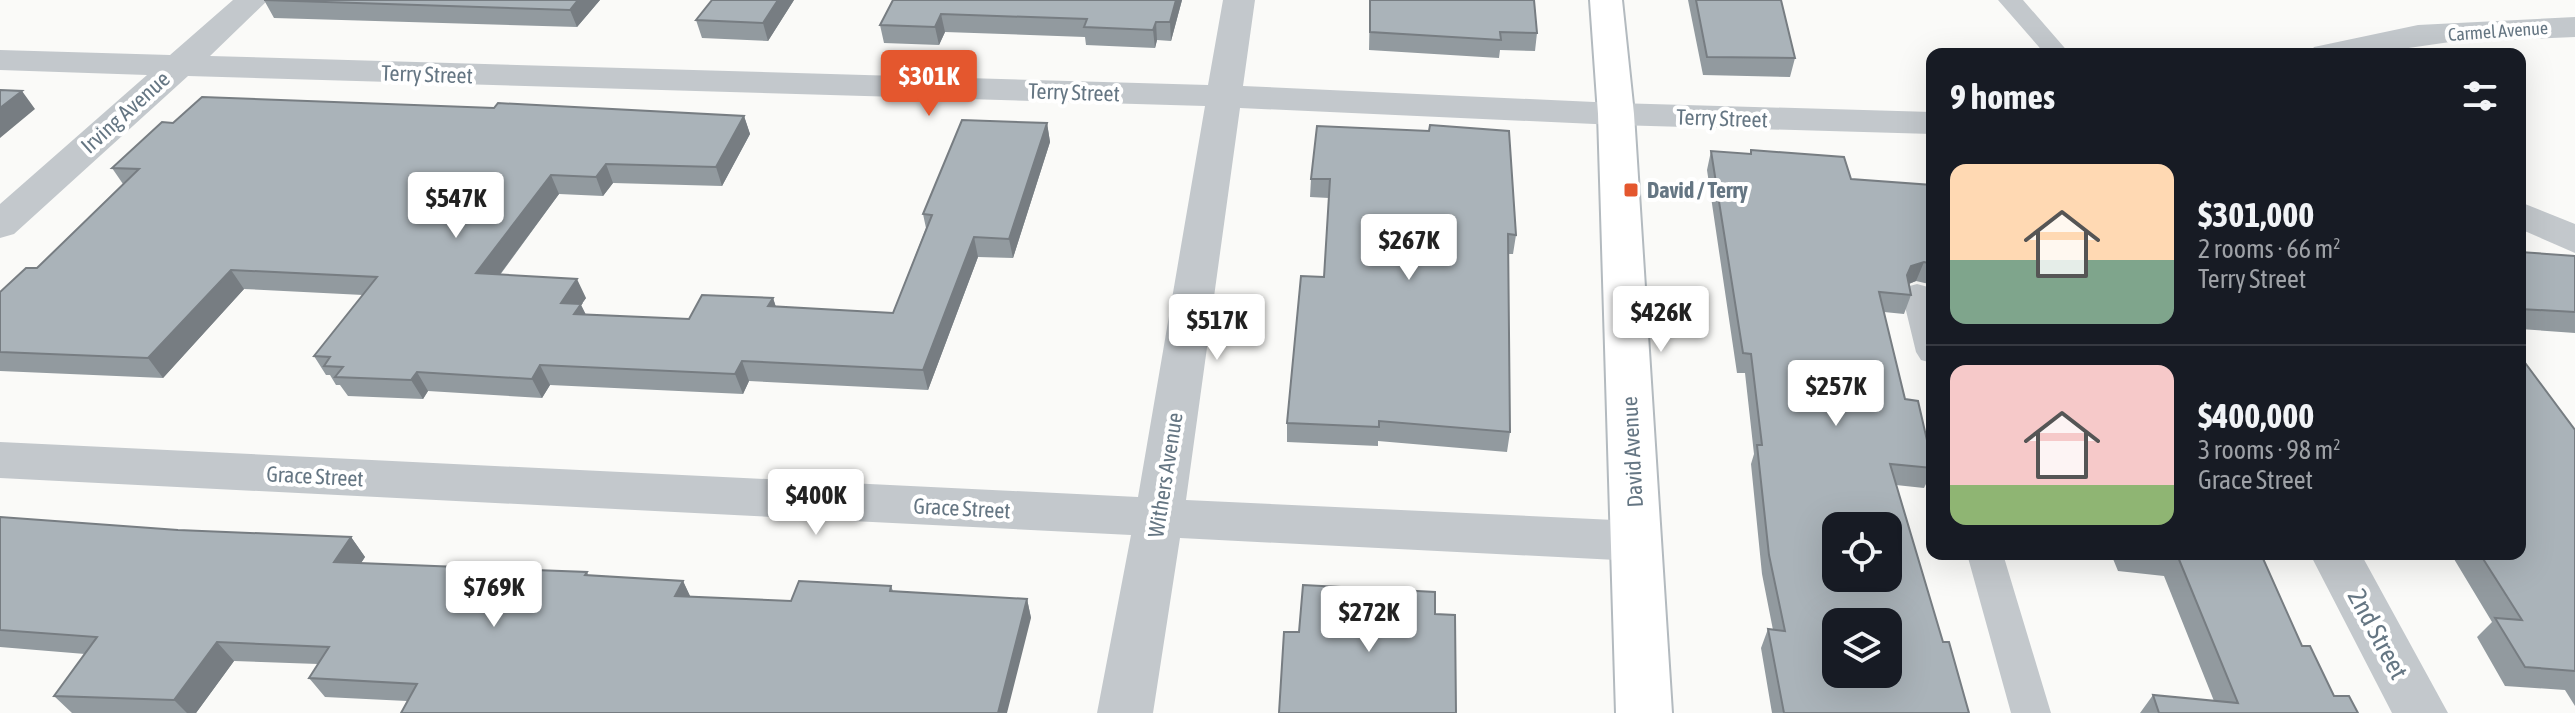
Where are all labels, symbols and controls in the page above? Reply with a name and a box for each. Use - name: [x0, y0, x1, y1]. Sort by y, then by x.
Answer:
- street label: Carmel Avenue: [2447, 17, 2549, 45]
- pin: $301K: [873, 50, 985, 118]
- street label: Terry Street: [381, 59, 473, 89]
- text: $301K: [899, 61, 959, 91]
- street label: Irving Avenue: [75, 65, 175, 159]
- icon: filters: [2458, 74, 2502, 118]
- street label: Terry Street: [1028, 77, 1120, 107]
- text: 9 homes: [1950, 77, 2055, 116]
- street label: Terry Street: [1676, 103, 1768, 133]
- pin: $547K: [400, 172, 512, 240]
- place label: David / Terry: [1647, 177, 1748, 203]
- marker: David / Terry: [1622, 181, 1640, 199]
- text: $547K: [426, 183, 486, 213]
- text: $301,000: [2198, 195, 2314, 234]
- icon: home: [2014, 196, 2110, 292]
- pin: $267K: [1353, 214, 1465, 282]
- text: $267K: [1379, 225, 1439, 255]
- text: 2 rooms · 66 m²: [2198, 234, 2340, 264]
- text: Terry Street: [2198, 264, 2306, 294]
- pin: $426K: [1605, 286, 1717, 354]
- pin: $517K: [1161, 294, 1273, 362]
- text: $426K: [1631, 297, 1691, 327]
- text: $517K: [1187, 305, 1247, 335]
- pin: $257K: [1780, 360, 1892, 428]
- text: $257K: [1806, 371, 1866, 401]
- street label: David Avenue: [1616, 396, 1648, 508]
- text: $400,000: [2198, 396, 2314, 435]
- icon: home: [2014, 397, 2110, 493]
- street label: Withers Avenue: [1142, 411, 1188, 539]
- text: 3 rooms · 98 m²: [2198, 435, 2340, 465]
- street label: Grace Street: [266, 460, 364, 492]
- text: Grace Street: [2198, 465, 2313, 495]
- pin: $400K: [760, 469, 872, 537]
- text: $400K: [786, 480, 846, 510]
- street label: Grace Street: [913, 492, 1011, 524]
- map controls: [1822, 512, 1902, 688]
- button: locate: [1822, 512, 1902, 592]
- pin: $769K: [438, 561, 550, 629]
- text: $769K: [464, 572, 524, 602]
- street label: 2nd Street: [2342, 584, 2414, 684]
- pin: $272K: [1313, 586, 1425, 654]
- text: $272K: [1339, 597, 1399, 627]
- button: layers: [1822, 608, 1902, 688]

